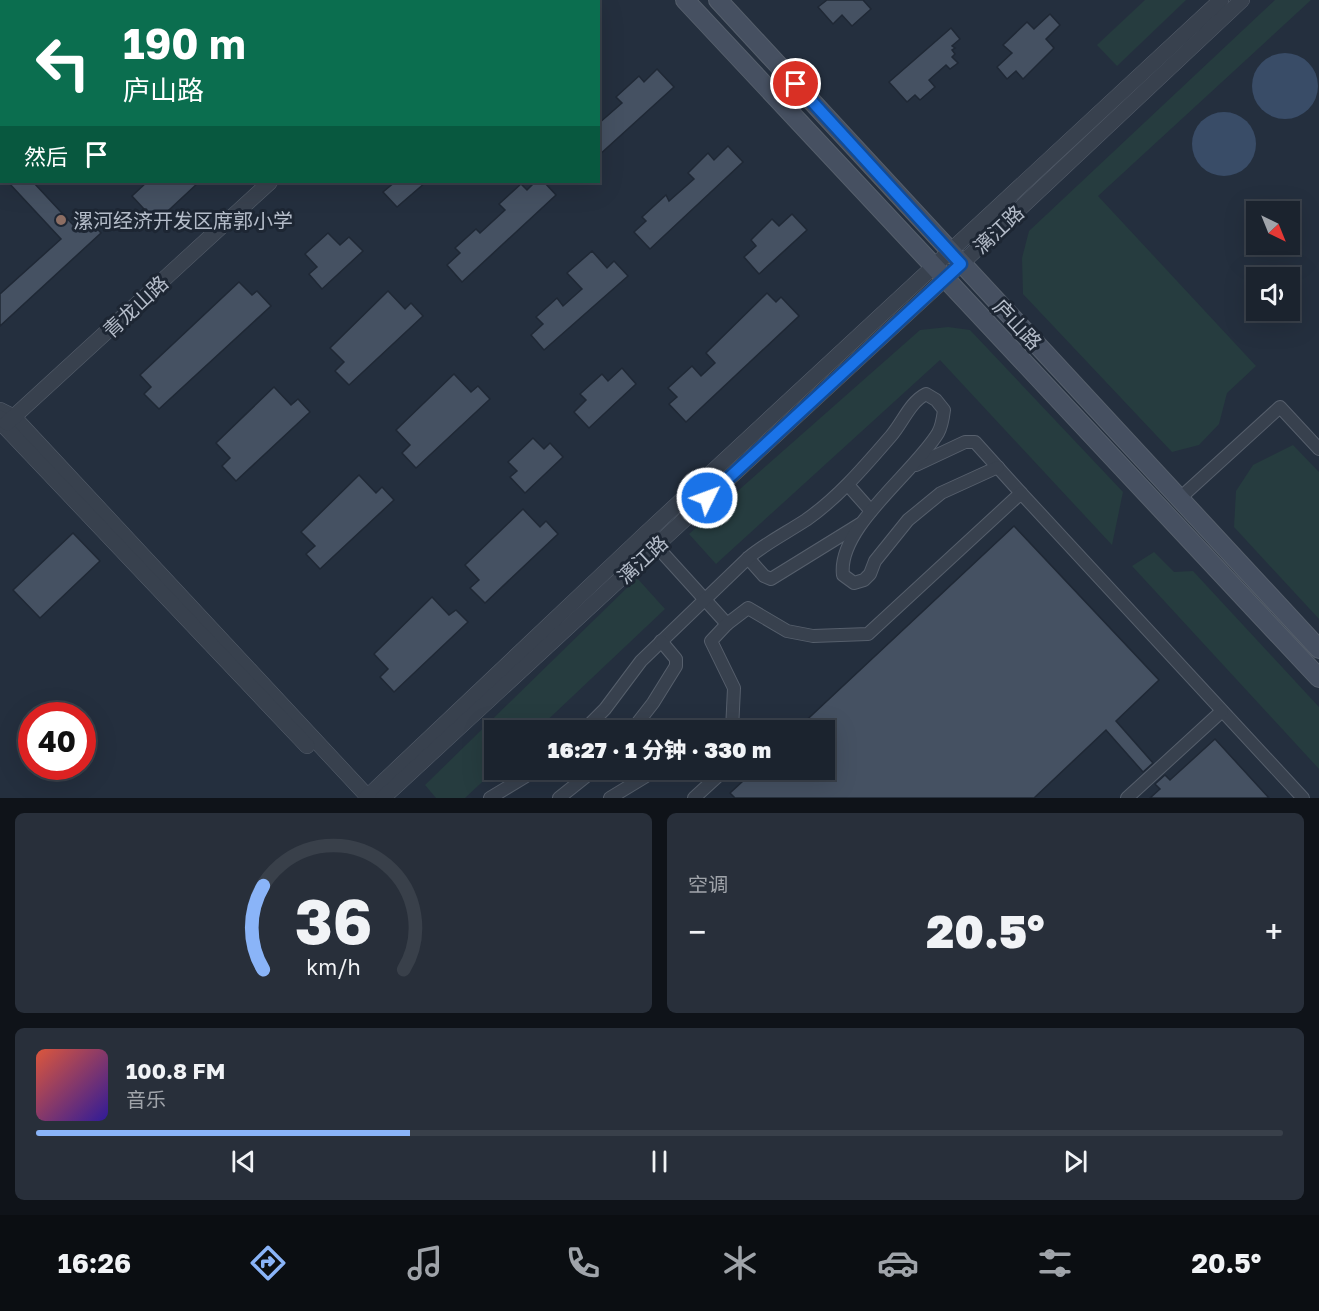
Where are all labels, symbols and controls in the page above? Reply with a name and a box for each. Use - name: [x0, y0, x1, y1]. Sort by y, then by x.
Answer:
- text: 190 m: [123, 18, 246, 68]
- icon: left: [24, 24, 102, 102]
- pin: [770, 58, 821, 109]
- icon: arrive: [779, 67, 812, 100]
- text: 庐山路: [123, 74, 204, 106]
- icon: arrive: [80, 138, 113, 171]
- text: 然后: [24, 143, 68, 170]
- street label: 漓江路: [968, 200, 1028, 258]
- north arrow: [1246, 201, 1300, 255]
- map controls: [1246, 201, 1300, 321]
- place label: 漯河经济开发区席郭小学: [73, 208, 293, 232]
- marker: 漯河经济开发区席郭小学: [54, 213, 68, 227]
- button: sound: [1246, 267, 1300, 321]
- street label: 青龙山路: [98, 270, 172, 342]
- street label: 庐山路: [989, 294, 1047, 354]
- position arrow: [675, 466, 739, 530]
- street label: 漓江路: [612, 530, 672, 588]
- speed limit sign: 40: [18, 702, 96, 780]
- text: 16:27 · 1 分钟 · 330 m: [548, 736, 771, 763]
- text: 空调: [688, 872, 728, 896]
- text: 36: [295, 883, 372, 958]
- text: 20.5°: [926, 904, 1045, 958]
- text: −: [688, 912, 706, 951]
- text: +: [1265, 912, 1283, 951]
- text: km/h: [306, 954, 361, 980]
- text: 100.8 FM: [126, 1057, 225, 1084]
- text: 音乐: [126, 1087, 166, 1111]
- icon: previous: [227, 1145, 260, 1178]
- icon: pause: [643, 1145, 676, 1178]
- icon: next: [1059, 1145, 1092, 1178]
- icon: directions: [247, 1242, 289, 1284]
- icon: music: [404, 1242, 446, 1284]
- icon: phone: [562, 1242, 604, 1284]
- icon: climate: [719, 1242, 761, 1284]
- icon: car: [877, 1242, 919, 1284]
- icon: filters: [1034, 1242, 1076, 1284]
- text: 16:26: [58, 1247, 131, 1279]
- text: 20.5°: [1192, 1247, 1261, 1279]

